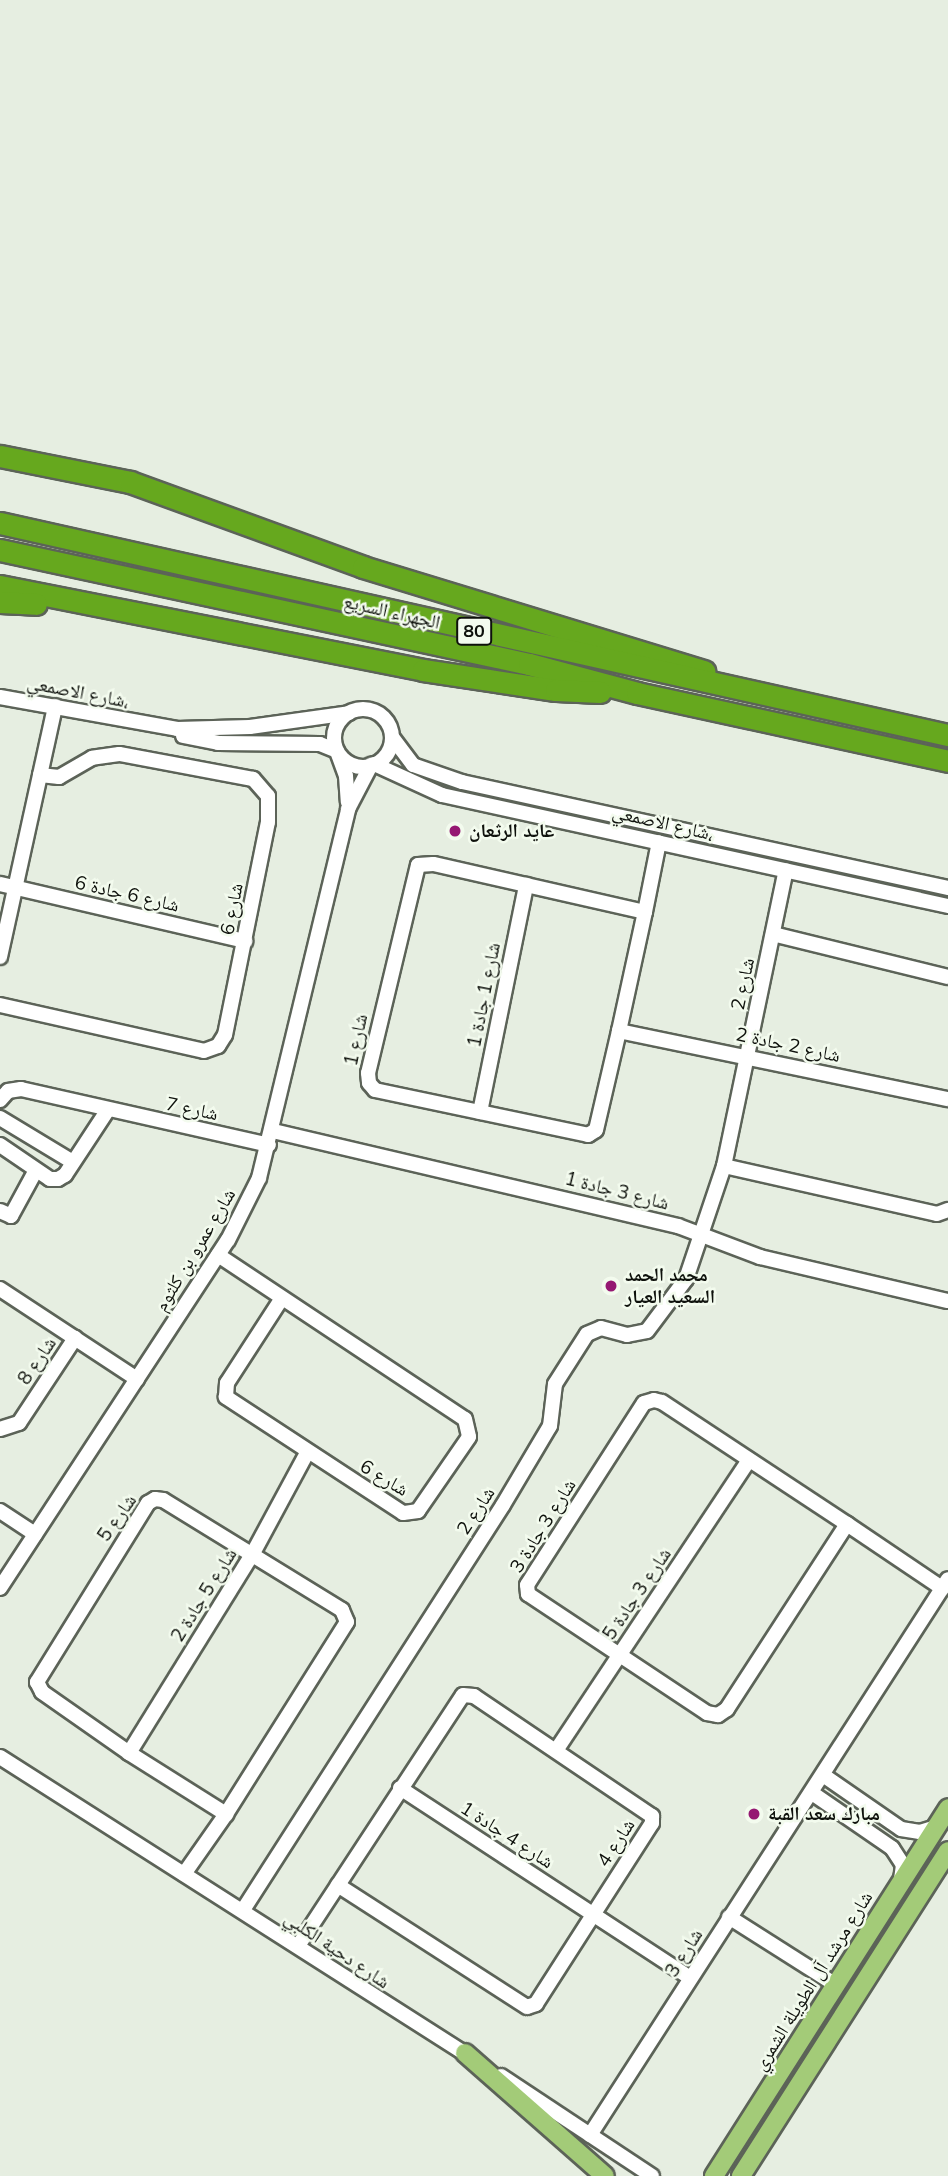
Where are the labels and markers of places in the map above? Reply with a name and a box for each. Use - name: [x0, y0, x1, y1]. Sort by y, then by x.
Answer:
- place label: عايد الرثعان: [469, 820, 554, 842]
- marker: عايد الرثعان: [447, 823, 463, 839]
- place label: محمد الحمد السعيد العيار: [625, 1264, 715, 1308]
- marker: محمد الحمد السعيد العيار: [603, 1278, 619, 1294]
- place label: مبارك سعد القبة: [768, 1803, 880, 1825]
- marker: مبارك سعد القبة: [746, 1806, 762, 1822]

